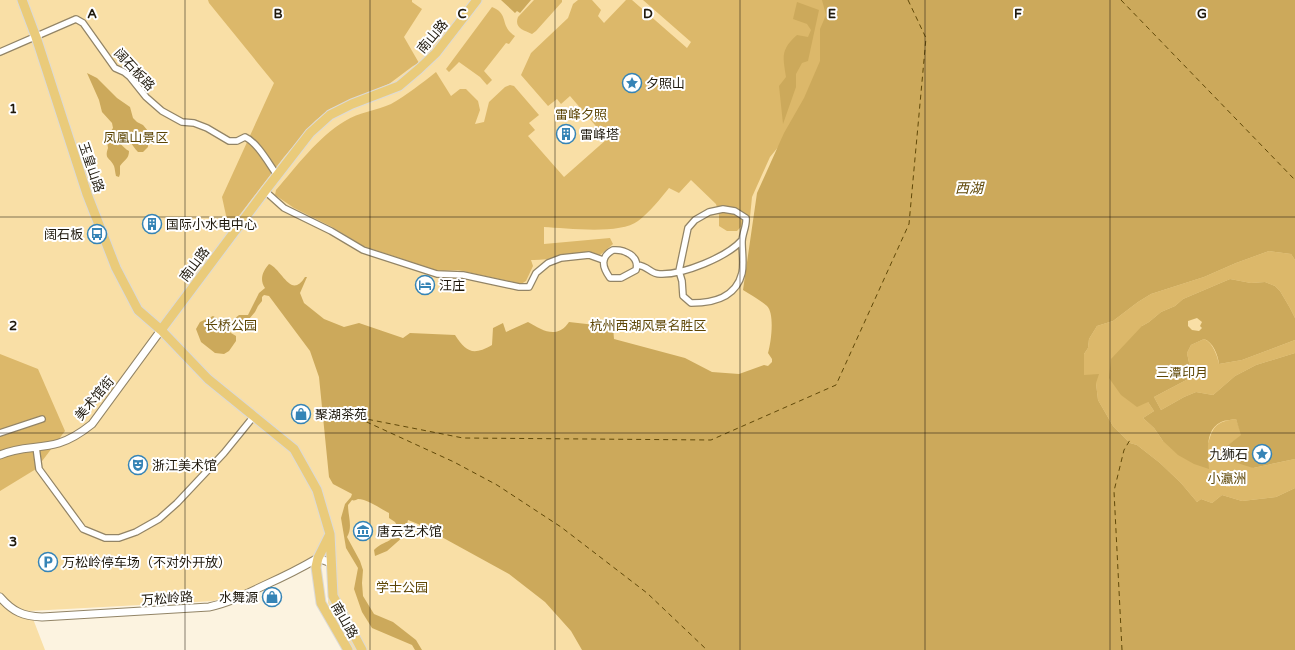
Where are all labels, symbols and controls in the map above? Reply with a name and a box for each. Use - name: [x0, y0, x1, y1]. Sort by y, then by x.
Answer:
- text: A: [87, 6, 97, 22]
- text: B: [273, 6, 283, 22]
- text: C: [457, 6, 467, 22]
- text: D: [643, 6, 653, 22]
- text: E: [828, 6, 836, 22]
- text: F: [1014, 6, 1022, 22]
- text: G: [1197, 6, 1207, 22]
- street label: 南山路: [414, 17, 451, 57]
- street label: 阔石板路: [111, 45, 158, 94]
- place icon: 夕照山: [621, 72, 643, 94]
- place label: 夕照山: [646, 76, 685, 92]
- text: 1: [9, 101, 17, 117]
- park label: 雷峰夕照: [555, 107, 607, 123]
- building icon: 雷峰塔: [555, 123, 577, 145]
- place label: 雷峰塔: [580, 127, 619, 143]
- park label: 凤凰山景区: [103, 130, 169, 146]
- street label: 玉皇山路: [75, 140, 107, 195]
- water label: 西湖: [955, 180, 985, 197]
- building icon: 国际小水电中心: [141, 213, 163, 235]
- place label: 国际小水电中心: [166, 217, 257, 233]
- bus stop icon: 阔石板: [86, 223, 108, 245]
- place label: 阔石板: [44, 227, 83, 243]
- street label: 南山路: [177, 244, 213, 285]
- hotel icon: 汪庄: [414, 274, 436, 296]
- place label: 汪庄: [439, 278, 465, 294]
- text: 2: [9, 318, 17, 334]
- park label: 长桥公园: [205, 318, 257, 334]
- park label: 杭州西湖风景名胜区: [589, 318, 707, 334]
- park label: 三潭印月: [1156, 365, 1208, 381]
- street label: 美术馆街: [72, 374, 118, 424]
- shop icon: 聚湖茶苑: [290, 403, 312, 425]
- place label: 聚湖茶苑: [315, 407, 367, 423]
- place icon: 九狮石: [1251, 443, 1273, 465]
- place label: 九狮石: [1209, 447, 1248, 463]
- theatre icon: 浙江美术馆: [127, 454, 149, 476]
- place label: 浙江美术馆: [152, 458, 217, 474]
- park label: 小瀛洲: [1207, 471, 1247, 487]
- museum icon: 唐云艺术馆: [352, 520, 374, 542]
- place label: 唐云艺术馆: [377, 524, 442, 540]
- text: 3: [9, 534, 17, 550]
- parking icon: 万松岭停车场（不对外开放）: [37, 551, 59, 573]
- place label: 万松岭停车场（不对外开放）: [62, 555, 231, 571]
- park label: 学士公园: [376, 580, 428, 596]
- shop icon: 水舞源: [261, 586, 283, 608]
- street label: 万松岭路: [141, 589, 194, 609]
- place label: 水舞源: [219, 590, 258, 606]
- street label: 南山路: [327, 600, 361, 641]

